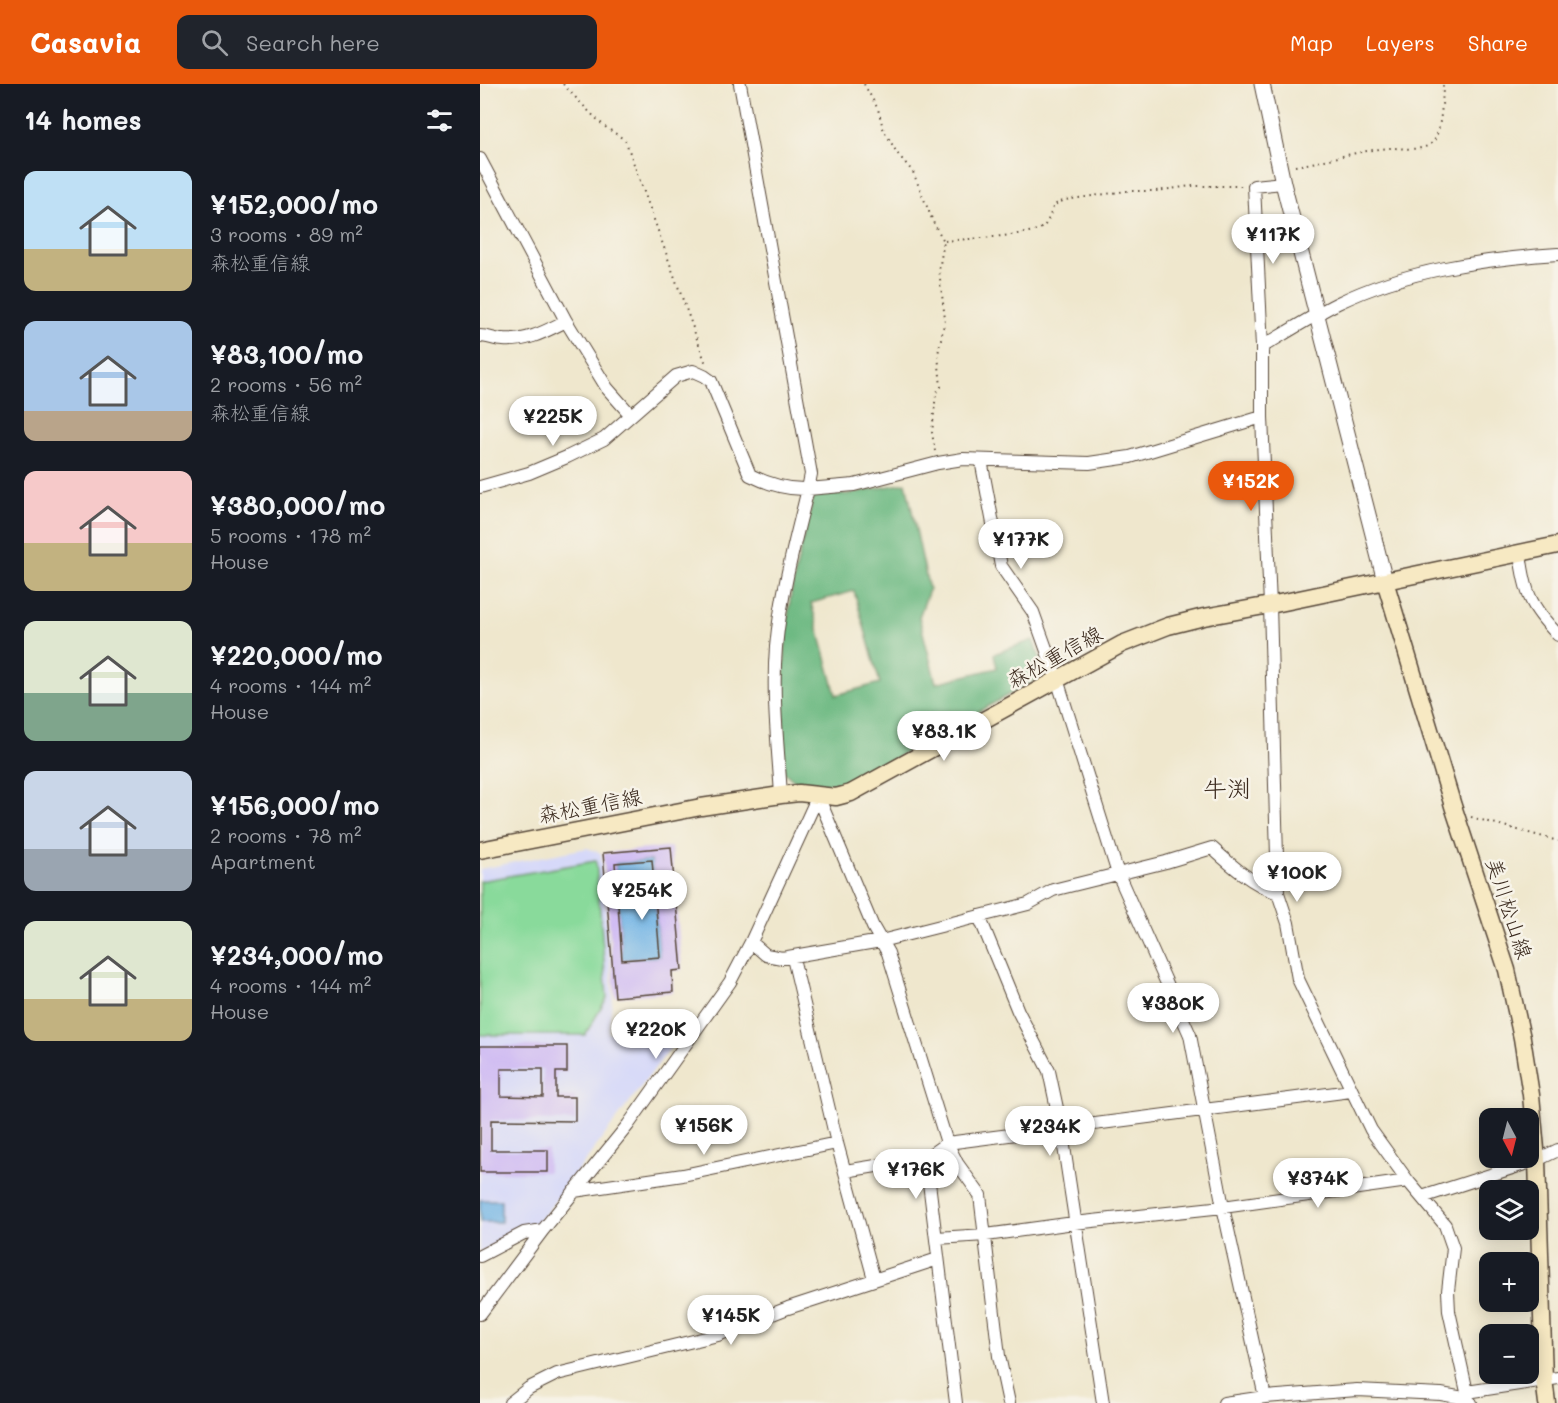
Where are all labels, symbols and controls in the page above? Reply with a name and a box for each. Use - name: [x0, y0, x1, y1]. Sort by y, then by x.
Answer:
- search box: [177, 15, 597, 69]
- text: Casavia: [30, 24, 141, 60]
- icon: search: [198, 26, 231, 59]
- text: Search here: [246, 28, 380, 57]
- text: Map: [1290, 29, 1333, 56]
- text: Layers: [1366, 29, 1435, 56]
- text: Share: [1468, 29, 1528, 56]
- text: 14 homes: [24, 103, 142, 137]
- icon: filters: [423, 104, 456, 137]
- text: ¥152,000/mo: [210, 187, 378, 221]
- icon: home: [72, 195, 144, 267]
- pin: ¥117K: [1231, 214, 1315, 265]
- text: ¥117K: [1245, 220, 1301, 246]
- text: 3 rooms · 89 m²: [210, 221, 363, 247]
- text: 森松重信線: [210, 249, 310, 275]
- text: ¥83,100/mo: [210, 337, 363, 371]
- icon: home: [72, 345, 144, 417]
- text: 2 rooms · 56 m²: [210, 371, 362, 397]
- pin: ¥225K: [511, 396, 595, 447]
- text: 森松重信線: [210, 399, 310, 425]
- text: ¥225K: [523, 402, 583, 428]
- pin: ¥152K: [1209, 461, 1293, 512]
- text: ¥152K: [1222, 467, 1280, 493]
- text: ¥380,000/mo: [210, 488, 385, 522]
- icon: home: [72, 495, 144, 567]
- pin: ¥177K: [979, 519, 1063, 570]
- text: 5 rooms · 178 m²: [210, 522, 371, 548]
- text: ¥177K: [992, 525, 1050, 551]
- text: House: [210, 548, 269, 574]
- street label: 森松重信線: [1002, 619, 1106, 693]
- text: ¥220,000/mo: [210, 638, 383, 672]
- icon: home: [72, 645, 144, 717]
- text: 4 rooms · 144 m²: [210, 672, 371, 698]
- text: House: [210, 698, 269, 724]
- pin: ¥83.1K: [895, 711, 993, 762]
- text: ¥83.1K: [911, 717, 977, 743]
- district label: 牛渕: [1203, 772, 1251, 803]
- street label: 森松重信線: [536, 782, 644, 828]
- text: ¥156,000/mo: [210, 788, 379, 822]
- icon: home: [72, 795, 144, 867]
- text: 2 rooms · 78 m²: [210, 822, 362, 848]
- text: Apartment: [210, 848, 316, 874]
- pin: ¥100K: [1255, 852, 1339, 903]
- street label: 美川松山線: [1481, 854, 1539, 962]
- text: ¥100K: [1267, 858, 1327, 884]
- pin: ¥254K: [600, 870, 684, 921]
- text: ¥254K: [611, 876, 673, 902]
- text: ¥234,000/mo: [210, 938, 383, 972]
- icon: home: [72, 945, 144, 1017]
- text: 4 rooms · 144 m²: [210, 972, 371, 998]
- pin: ¥380K: [1131, 983, 1215, 1034]
- text: ¥380K: [1141, 989, 1205, 1015]
- text: House: [210, 998, 269, 1024]
- pin: ¥220K: [614, 1009, 698, 1060]
- text: ¥220K: [625, 1015, 687, 1041]
- pin: ¥156K: [662, 1105, 746, 1156]
- pin: ¥234K: [1008, 1106, 1092, 1157]
- north arrow: [1479, 1108, 1539, 1168]
- map controls: [1479, 1108, 1539, 1384]
- text: ¥156K: [675, 1111, 733, 1137]
- text: ¥234K: [1019, 1112, 1081, 1138]
- pin: ¥176K: [874, 1149, 958, 1200]
- text: ¥176K: [887, 1155, 945, 1181]
- pin: ¥374K: [1276, 1158, 1360, 1209]
- text: ¥374K: [1287, 1164, 1349, 1190]
- button: layers: [1479, 1180, 1539, 1240]
- button: +: [1479, 1252, 1539, 1312]
- pin: ¥145K: [689, 1295, 773, 1346]
- text: ¥145K: [701, 1301, 761, 1327]
- button: −: [1479, 1324, 1539, 1384]

